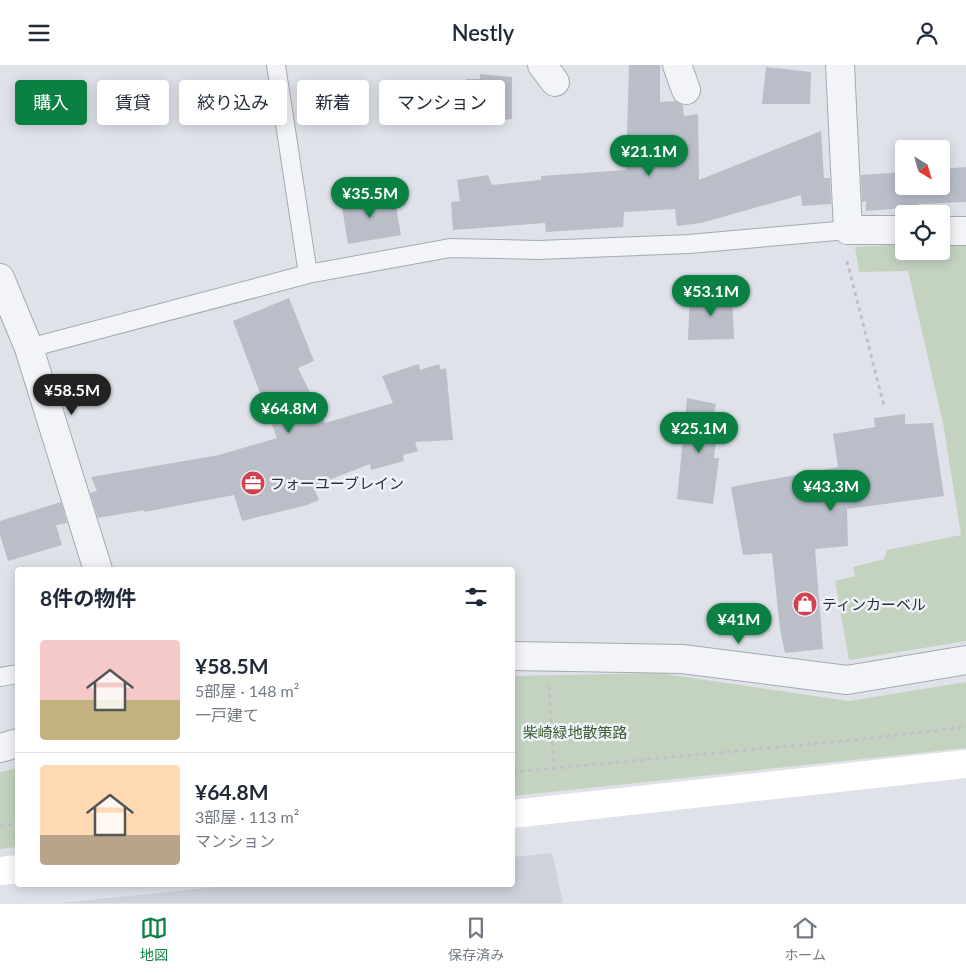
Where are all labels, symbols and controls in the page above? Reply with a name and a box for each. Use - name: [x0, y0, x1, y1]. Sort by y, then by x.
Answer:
- icon: menu: [25, 19, 53, 47]
- text: Nestly: [452, 19, 514, 46]
- icon: person: [913, 19, 941, 47]
- chip: 購入: [15, 80, 87, 125]
- chip: 賃貸: [97, 80, 169, 125]
- chip: 絞り込み: [179, 80, 287, 125]
- chip: 新着: [297, 80, 369, 125]
- chip: マンション: [379, 80, 505, 125]
- pin: ¥21.1M: [608, 135, 690, 177]
- north arrow: [895, 140, 950, 195]
- map controls: [895, 140, 950, 260]
- text: ¥21.1M: [621, 141, 677, 160]
- pin: ¥35.5M: [329, 177, 411, 219]
- text: ¥35.5M: [342, 183, 398, 202]
- button: locate: [895, 205, 950, 260]
- pin: ¥53.1M: [670, 275, 752, 317]
- text: ¥53.1M: [683, 281, 739, 300]
- pin: ¥58.5M: [31, 373, 113, 416]
- text: ¥58.5M: [44, 380, 100, 399]
- pin: ¥64.8M: [248, 391, 330, 434]
- text: ¥64.8M: [261, 398, 317, 417]
- pin: ¥25.1M: [658, 411, 740, 454]
- text: ¥25.1M: [671, 418, 727, 437]
- pin: ¥43.3M: [790, 469, 872, 512]
- office icon: フォーユーブレイン: [240, 470, 266, 496]
- place label: フォーユーブレイン: [270, 474, 404, 492]
- text: ¥43.3M: [803, 476, 859, 495]
- icon: filters: [462, 583, 490, 611]
- text: 8件の物件: [40, 585, 136, 610]
- shop icon: ティンカーベル: [792, 591, 818, 617]
- place label: ティンカーベル: [822, 595, 926, 613]
- pin: ¥41M: [709, 603, 769, 645]
- text: ¥41M: [718, 609, 760, 628]
- text: ¥58.5M: [195, 653, 269, 678]
- icon: home: [80, 660, 140, 720]
- text: 5部屋 · 148 m²: [195, 681, 299, 700]
- text: 一戸建て: [195, 705, 259, 724]
- park label: 柴崎緑地散策路: [522, 723, 628, 741]
- text: ¥64.8M: [195, 779, 269, 804]
- icon: home: [80, 785, 140, 845]
- text: 3部屋 · 113 m²: [195, 807, 299, 826]
- text: マンション: [195, 831, 275, 850]
- tab: 地図: [140, 914, 168, 964]
- tab: 保存済み: [448, 914, 504, 964]
- tab: ホーム: [784, 914, 826, 964]

